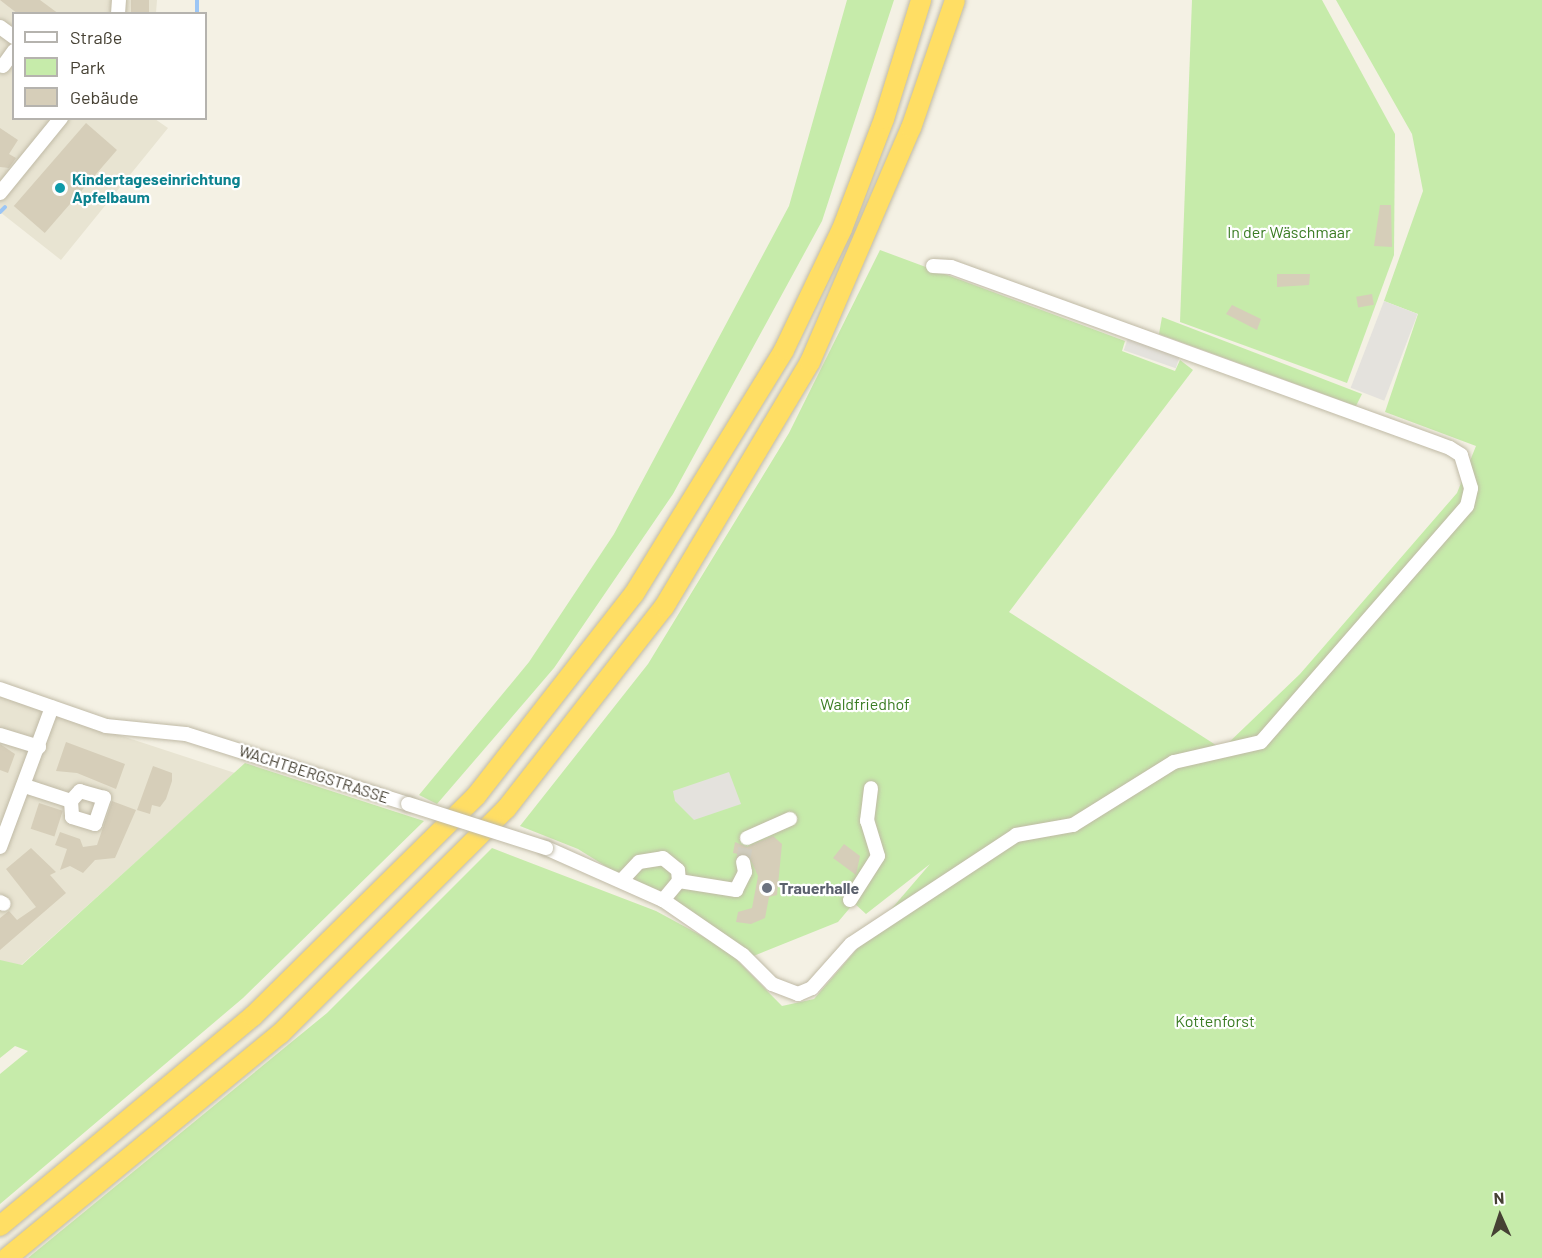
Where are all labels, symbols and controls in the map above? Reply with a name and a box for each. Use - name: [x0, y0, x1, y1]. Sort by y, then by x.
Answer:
- legend: [12, 12, 207, 120]
- text: Straße: [70, 26, 122, 48]
- text: Park: [70, 56, 105, 78]
- text: Gebäude: [70, 86, 139, 108]
- place label: Kindertageseinrichtung Apfelbaum: [72, 169, 240, 207]
- marker: Kindertageseinrichtung Apfelbaum: [53, 181, 67, 195]
- park label: In der Wäschmaar: [1227, 222, 1351, 242]
- park label: Waldfriedhof: [820, 694, 910, 714]
- street label: WACHTBERGSTRASSE: [237, 741, 391, 807]
- place label: Trauerhalle: [779, 878, 859, 898]
- marker: Trauerhalle: [760, 881, 774, 895]
- park label: Kottenforst: [1175, 1011, 1255, 1031]
- north arrow: [1470, 1186, 1530, 1246]
- text: N: [1493, 1188, 1505, 1207]

